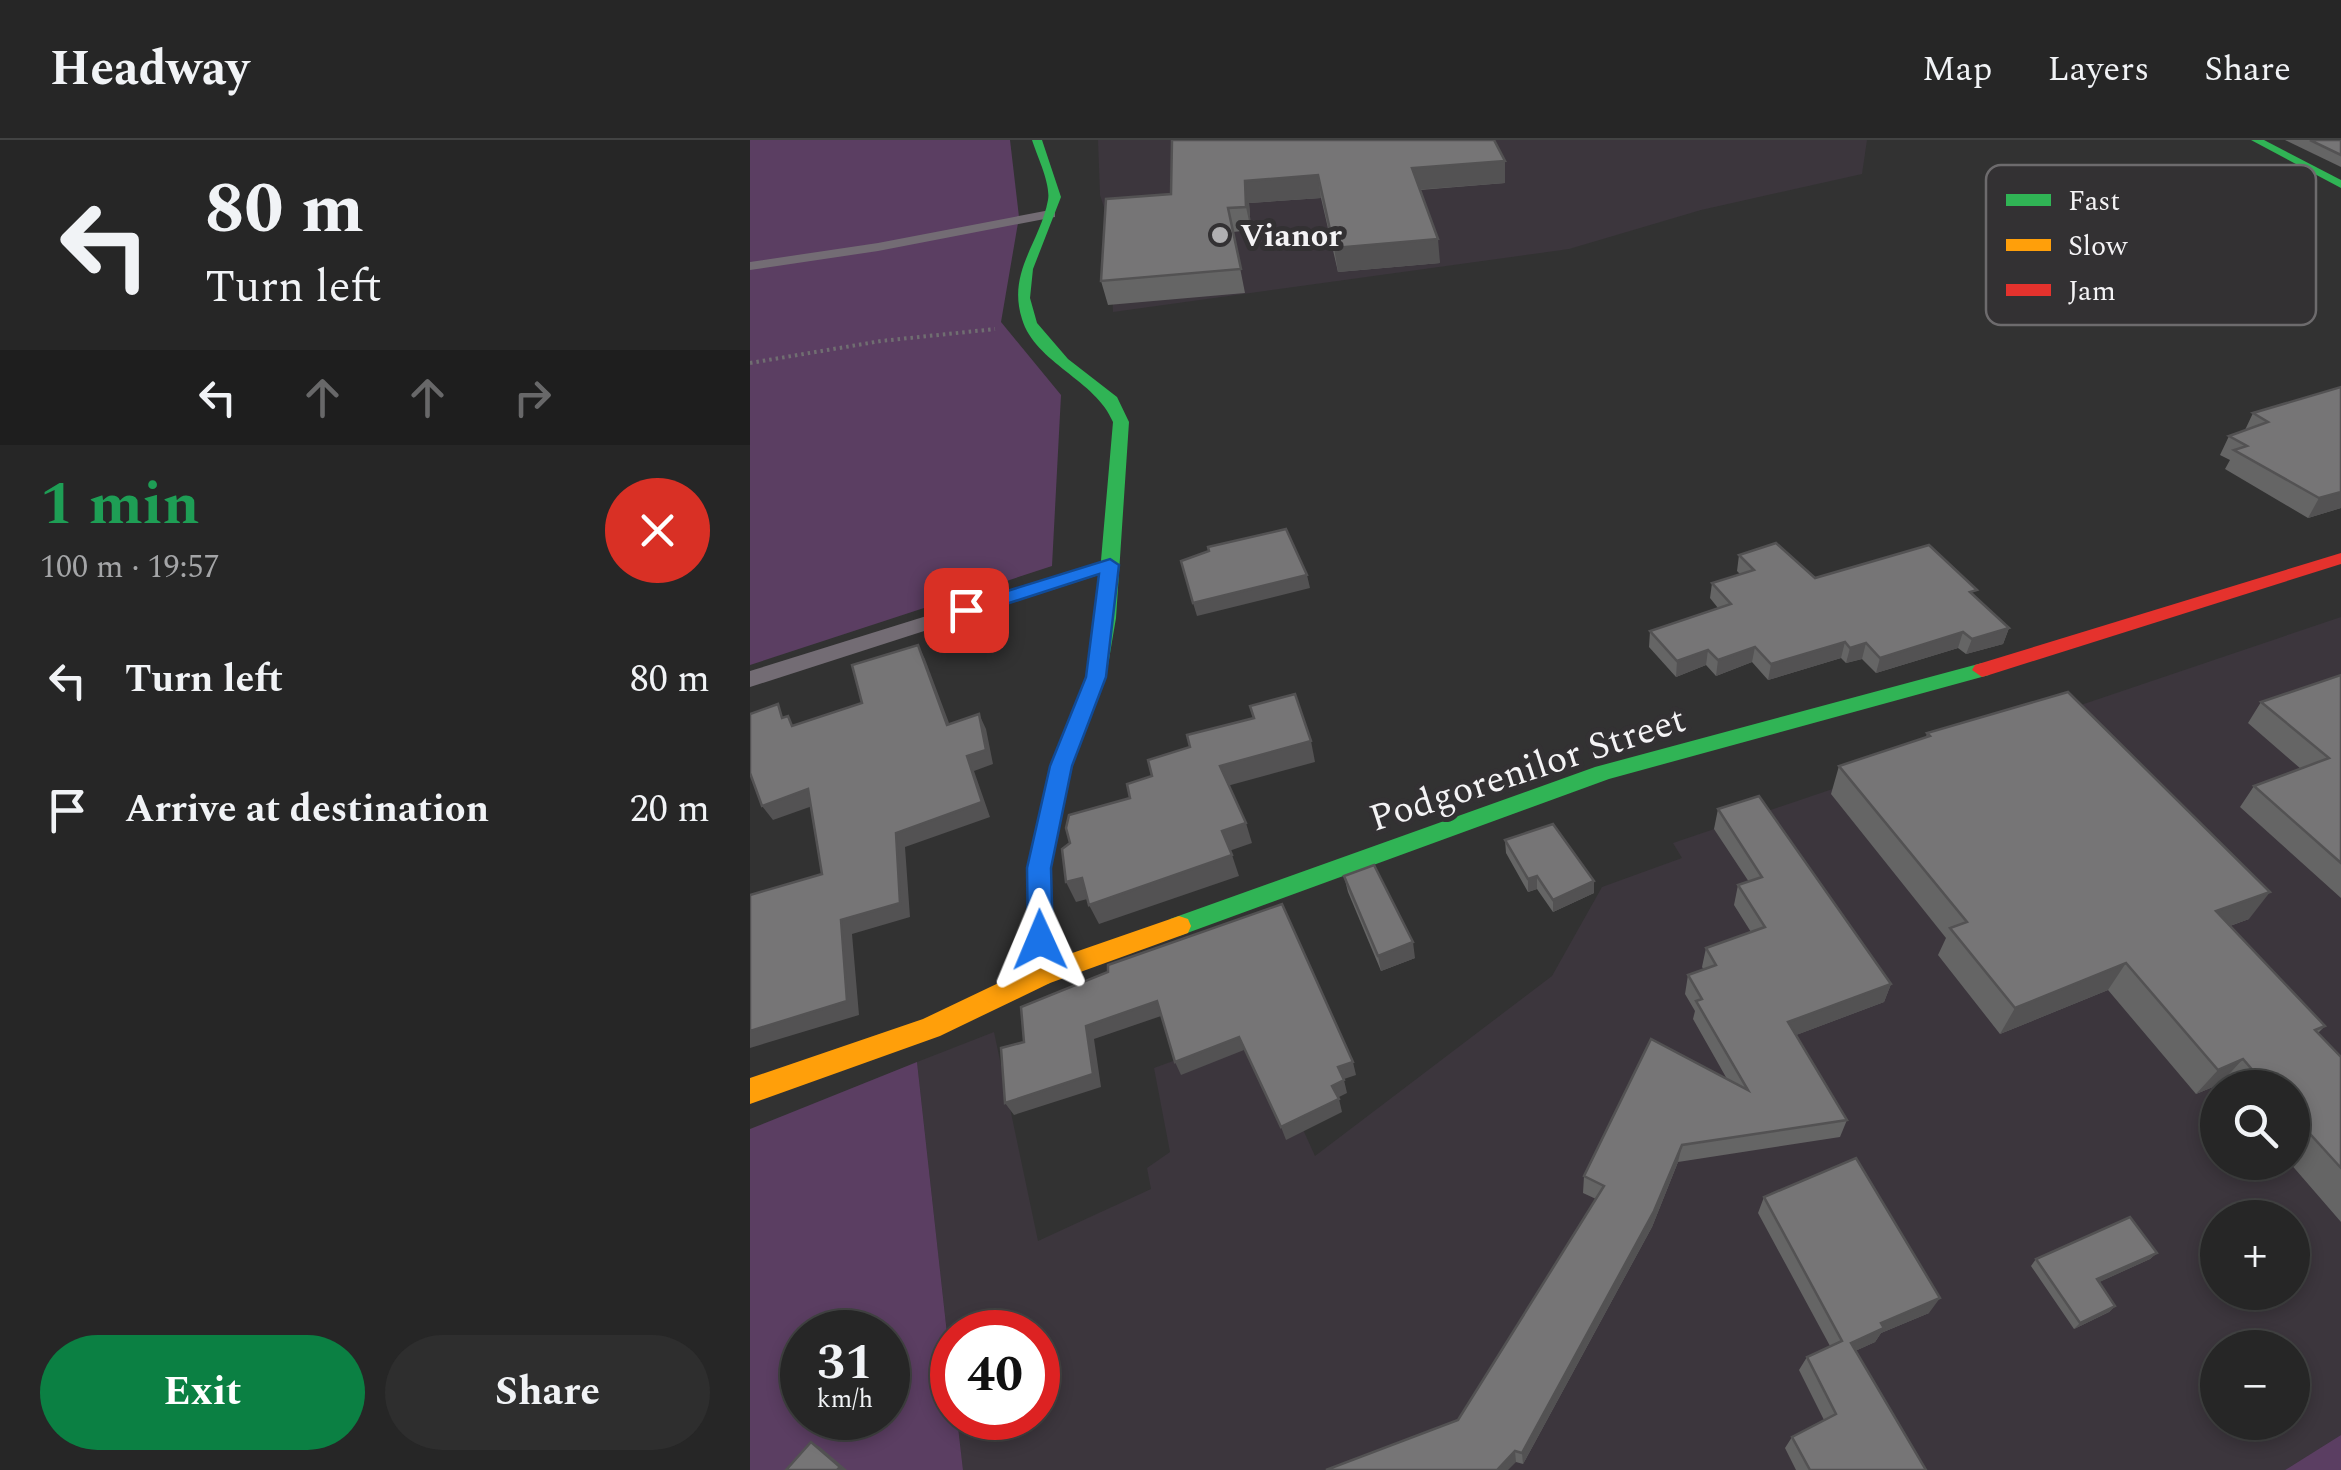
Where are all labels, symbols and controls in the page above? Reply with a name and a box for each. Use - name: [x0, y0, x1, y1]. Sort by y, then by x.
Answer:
- text: Headway: [50, 33, 249, 106]
- text: Map: [1922, 43, 1992, 96]
- text: Layers: [2047, 43, 2149, 96]
- text: Share: [2204, 43, 2291, 96]
- text: 80 m: [205, 157, 364, 263]
- legend: [1986, 165, 2316, 325]
- icon: left: [40, 180, 170, 310]
- text: Fast: [2068, 180, 2120, 223]
- place label: Vianor: [1240, 212, 1342, 261]
- marker: Vianor: [1209, 224, 1231, 246]
- text: Slow: [2068, 225, 2128, 268]
- text: Turn left: [205, 253, 382, 322]
- text: Jam: [2068, 270, 2116, 313]
- icon: left: [190, 370, 245, 425]
- icon: ahead: [295, 370, 350, 425]
- icon: ahead: [400, 370, 455, 425]
- icon: right: [505, 370, 560, 425]
- text: 1 min: [40, 459, 200, 551]
- button: close: [605, 478, 710, 583]
- text: 100 m · 19:57: [40, 543, 220, 592]
- pin: [924, 568, 1009, 653]
- icon: arrive: [939, 583, 994, 638]
- text: Turn left: [125, 651, 283, 709]
- text: 80 m: [630, 651, 710, 709]
- icon: left: [40, 653, 95, 708]
- street label: Podgorenilor Street: [1362, 691, 1693, 848]
- text: Arrive at destination: [125, 781, 489, 839]
- text: 20 m: [630, 781, 710, 839]
- icon: arrive: [40, 783, 95, 838]
- position arrow: [988, 888, 1092, 992]
- map controls: [2200, 1070, 2310, 1440]
- button: search: [2200, 1070, 2310, 1180]
- button: +: [2200, 1200, 2310, 1310]
- speed limit sign: 40: [930, 1310, 1060, 1440]
- text: 31: [817, 1325, 873, 1401]
- button: −: [2200, 1330, 2310, 1440]
- button: Exit: [40, 1335, 365, 1450]
- button: Share: [385, 1335, 710, 1450]
- text: km/h: [817, 1381, 873, 1419]

